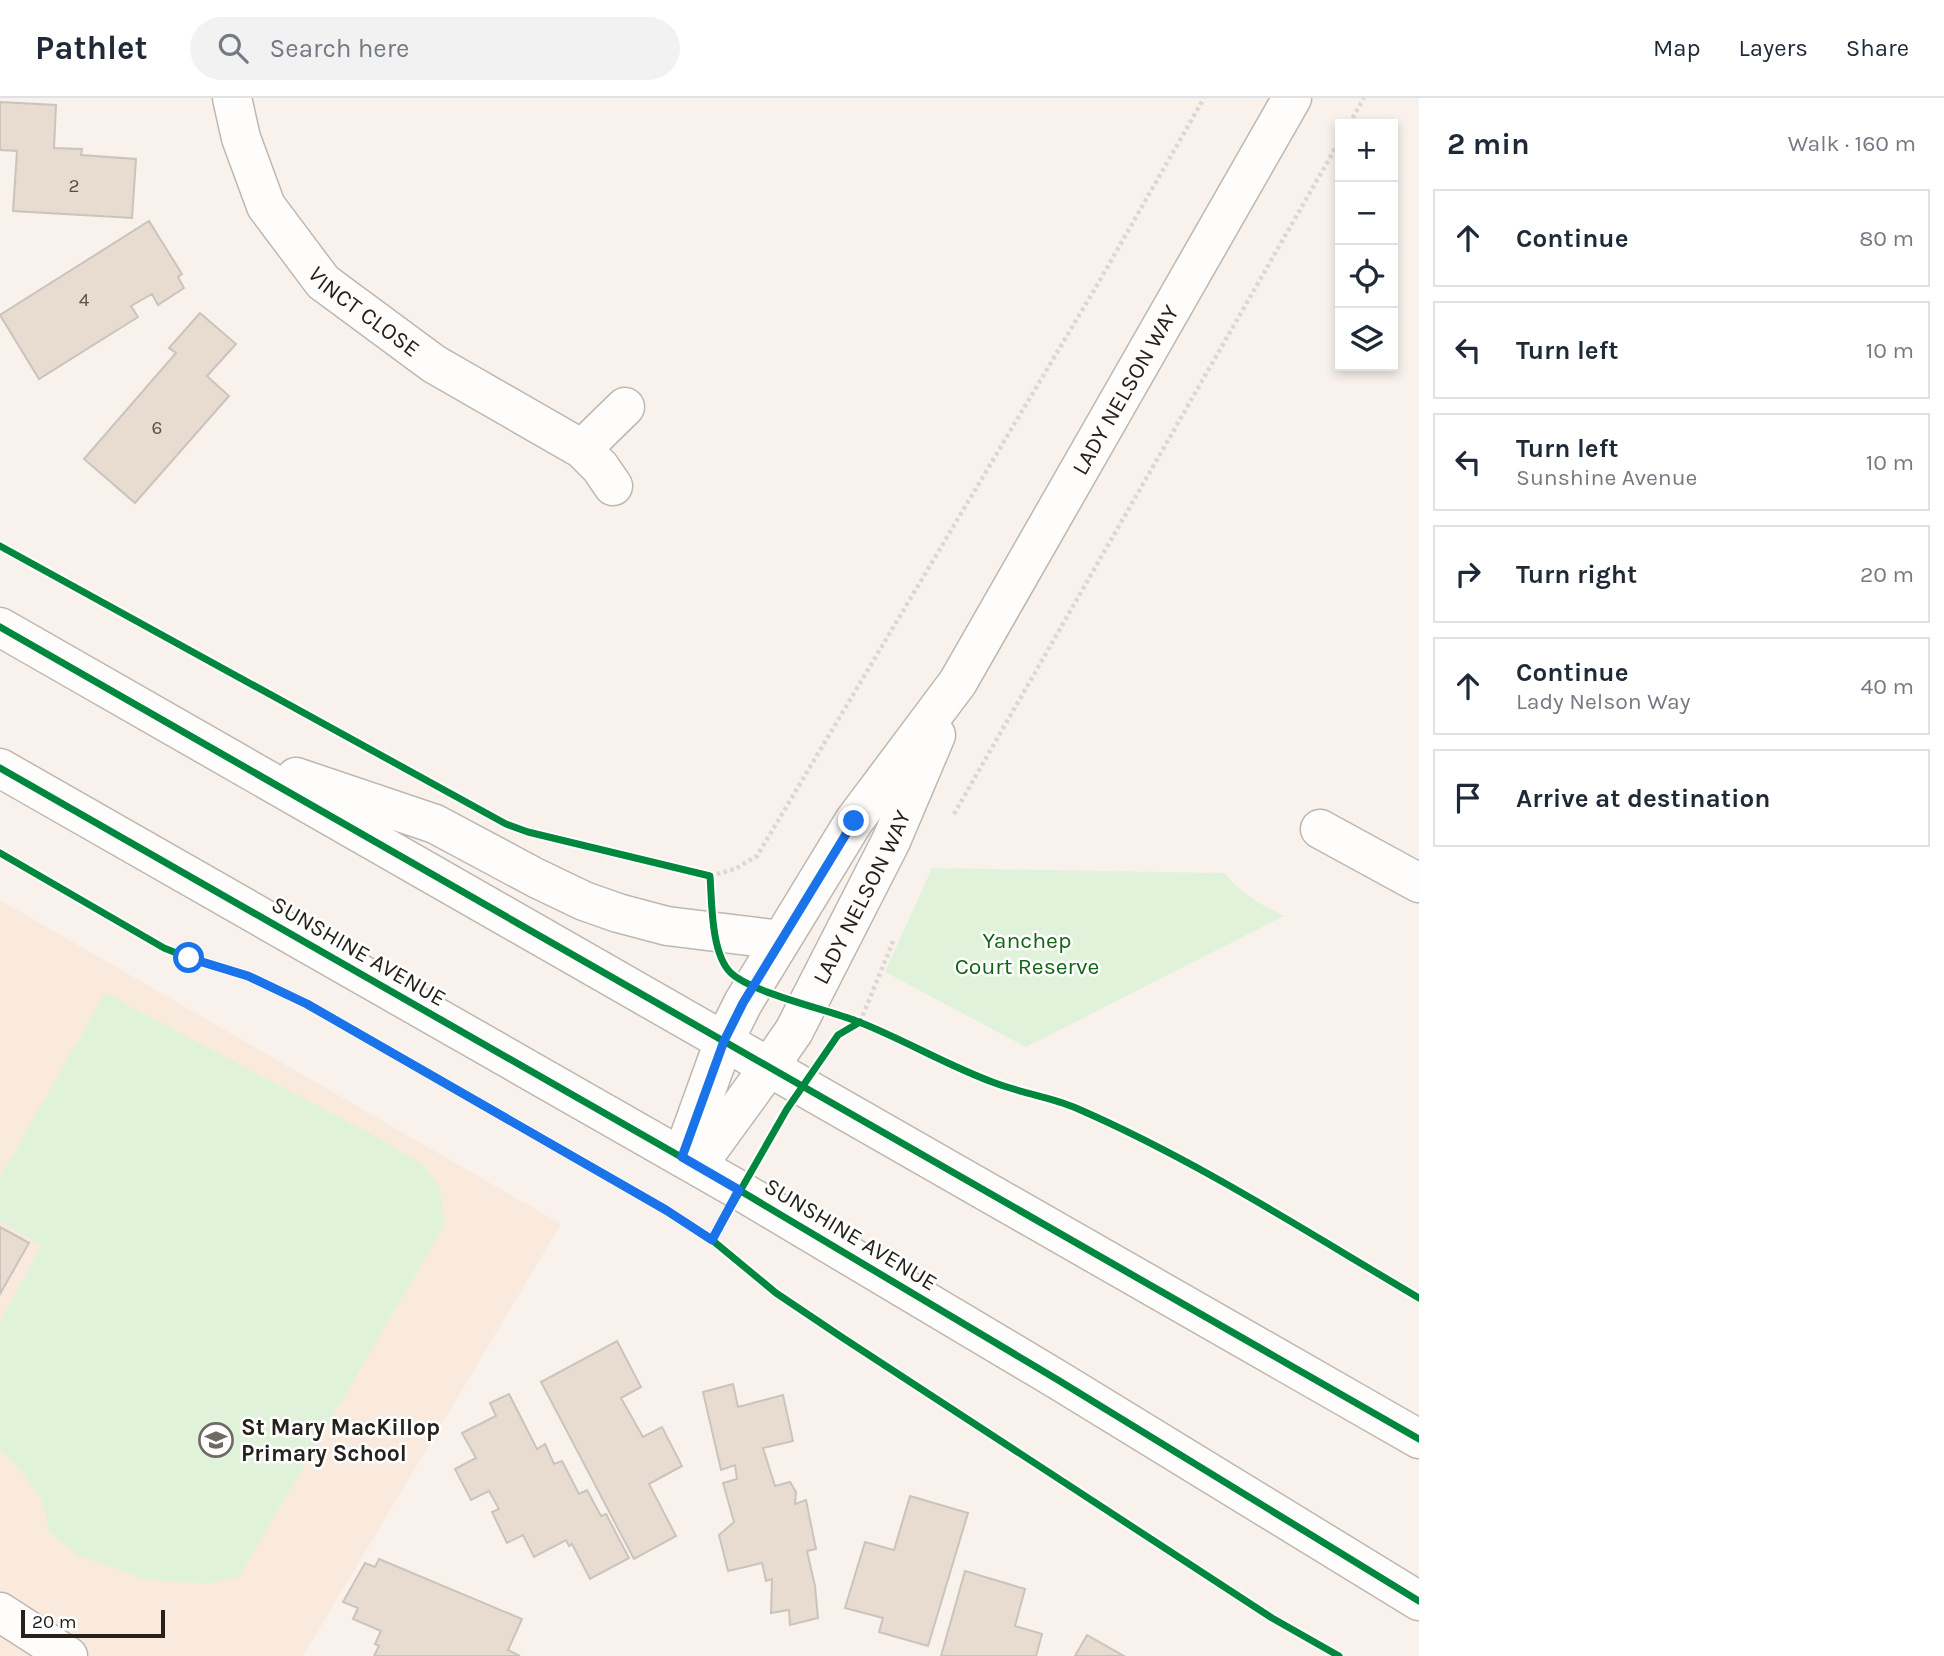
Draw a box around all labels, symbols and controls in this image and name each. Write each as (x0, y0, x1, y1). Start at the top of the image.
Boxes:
search box (190, 17, 680, 80)
text: Pathlet (35, 29, 148, 67)
icon: search (214, 29, 252, 67)
text: Search here (270, 33, 409, 64)
text: Map (1653, 34, 1701, 62)
text: Layers (1739, 34, 1808, 62)
text: Share (1846, 34, 1909, 62)
map controls (1335, 119, 1398, 371)
button: + (1335, 119, 1398, 182)
text: 2 min (1447, 126, 1530, 162)
text: Walk · 160 m (1788, 130, 1916, 157)
house number: 2 (68, 175, 80, 197)
button: − (1335, 182, 1398, 245)
icon: ahead (1449, 219, 1487, 257)
text: Continue (1516, 223, 1628, 254)
text: 80 m (1859, 225, 1914, 252)
button: locate (1335, 245, 1398, 308)
street label: VINCT CLOSE (302, 262, 425, 363)
house number: 4 (79, 289, 90, 311)
street label: LADY NELSON WAY (1066, 300, 1185, 480)
button: layers (1335, 308, 1398, 371)
icon: left (1449, 331, 1487, 369)
text: Turn left (1516, 335, 1618, 366)
text: 10 m (1866, 337, 1914, 364)
house number: 6 (152, 417, 162, 439)
text: Turn left (1516, 433, 1618, 464)
icon: left (1449, 443, 1487, 481)
text: 10 m (1866, 449, 1914, 476)
text: Sunshine Avenue (1516, 464, 1697, 491)
icon: right (1449, 555, 1487, 593)
text: Turn right (1516, 559, 1637, 590)
text: 20 m (1860, 561, 1914, 588)
text: Continue (1516, 657, 1628, 688)
icon: ahead (1449, 667, 1487, 705)
text: 40 m (1861, 673, 1914, 700)
text: Lady Nelson Way (1516, 688, 1690, 715)
icon: arrive (1449, 779, 1487, 817)
text: Arrive at destination (1516, 783, 1770, 814)
route end (838, 805, 869, 836)
street label: LADY NELSON WAY (807, 806, 917, 989)
street label: SUNSHINE AVENUE (267, 891, 451, 1012)
park label: Yanchep Court Reserve (955, 927, 1099, 980)
route start (173, 942, 204, 973)
street label: SUNSHINE AVENUE (760, 1172, 942, 1297)
place label: St Mary MacKillop Primary School (241, 1414, 440, 1467)
school or university icon: St Mary MacKillop Primary School (197, 1421, 235, 1459)
scale bar (21, 1607, 164, 1639)
text: 20 m (32, 1611, 77, 1633)

